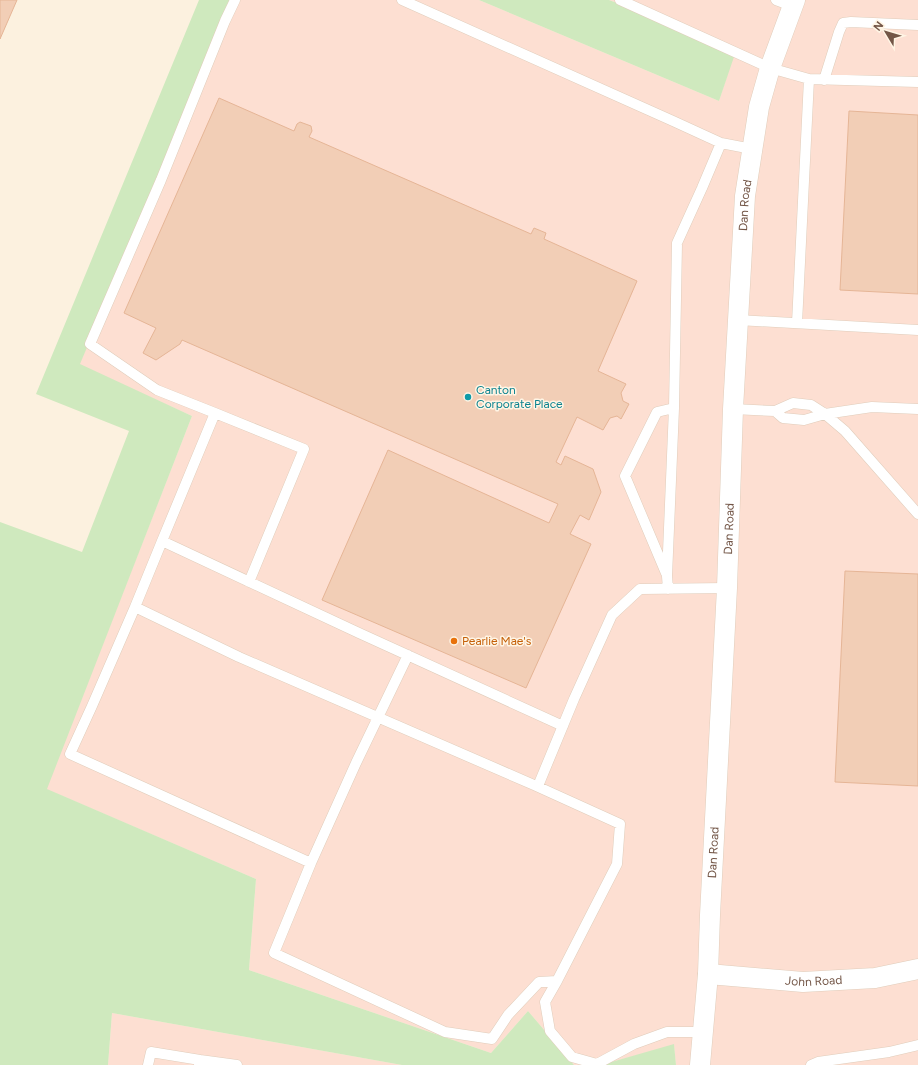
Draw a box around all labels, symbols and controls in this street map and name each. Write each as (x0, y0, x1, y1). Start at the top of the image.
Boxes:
north arrow (866, 12, 906, 52)
text: N (871, 19, 886, 34)
street label: Dan Road (736, 179, 754, 231)
place label: Canton Corporate Place (476, 383, 563, 411)
marker: Canton Corporate Place (463, 392, 473, 402)
street label: Dan Road (721, 503, 737, 555)
place label: Pearlie Mae's (462, 634, 532, 648)
marker: Pearlie Mae's (449, 636, 459, 646)
street label: Dan Road (705, 826, 722, 879)
street label: John Road (785, 973, 843, 989)

